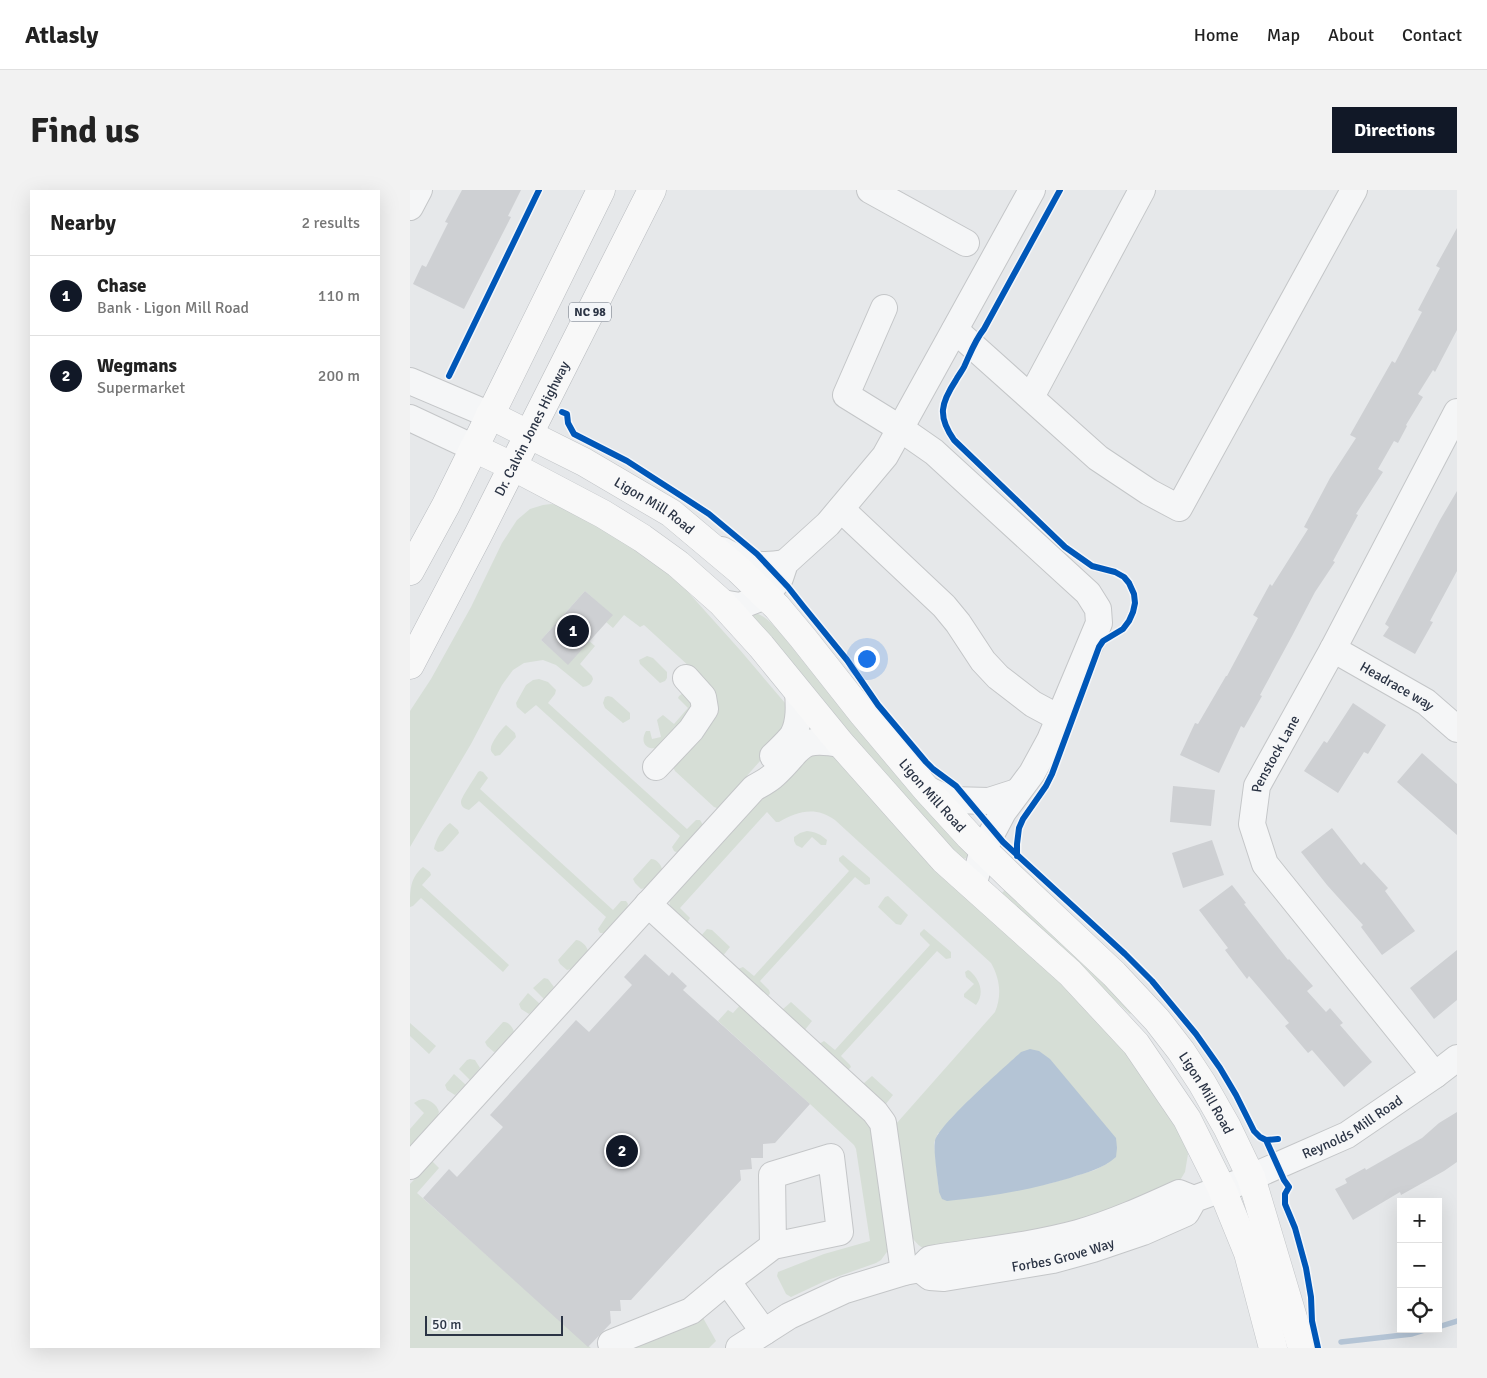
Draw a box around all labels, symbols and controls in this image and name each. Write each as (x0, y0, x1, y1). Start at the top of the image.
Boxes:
text: Atlasly (25, 20, 98, 50)
text: Home (1194, 24, 1239, 46)
text: Map (1267, 24, 1300, 46)
text: About (1328, 24, 1374, 46)
text: Contact (1402, 24, 1462, 46)
button: Directions (1332, 107, 1457, 153)
text: Find us (30, 109, 140, 152)
text: Nearby (50, 210, 116, 236)
text: 2 results (301, 213, 360, 233)
text: Chase (97, 274, 147, 298)
text: 1 (62, 286, 70, 306)
text: 110 m (318, 286, 360, 306)
text: Bank · Ligon Mill Road (97, 298, 249, 318)
road number: NC 98 (569, 302, 611, 322)
text: Wegmans (97, 354, 177, 378)
street label: Dr. Calvin Jones Highway (491, 358, 573, 499)
text: 2 (62, 366, 70, 386)
text: 200 m (318, 366, 360, 386)
text: Supermarket (97, 378, 185, 398)
street label: Ligon Mill Road (611, 473, 698, 538)
pin: 1 (557, 612, 589, 650)
your location (854, 646, 880, 672)
street label: Headrace way (1357, 658, 1438, 714)
street label: Penstock Lane (1248, 712, 1303, 793)
street label: Ligon Mill Road (896, 755, 970, 836)
street label: Ligon Mill Road (1175, 1049, 1237, 1136)
street label: Reynolds Mill Road (1299, 1091, 1406, 1162)
pin: 2 (606, 1132, 638, 1170)
map controls (1397, 1198, 1442, 1333)
button: + (1397, 1198, 1442, 1243)
street label: Forbes Grove Way (1010, 1234, 1117, 1275)
button: − (1397, 1243, 1442, 1288)
button: locate (1397, 1288, 1442, 1333)
scale bar (425, 1313, 562, 1336)
text: 50 m (432, 1316, 461, 1333)

